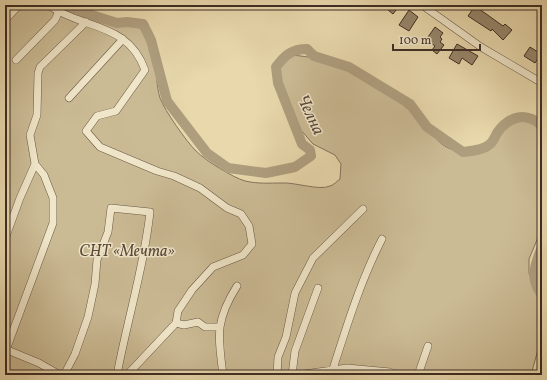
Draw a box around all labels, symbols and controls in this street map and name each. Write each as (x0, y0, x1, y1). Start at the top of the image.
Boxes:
scale bar (393, 26, 480, 52)
text: 100 m (399, 33, 432, 49)
water label: Челна (291, 91, 329, 139)
park label: СНТ «Мечта» (79, 241, 175, 263)

